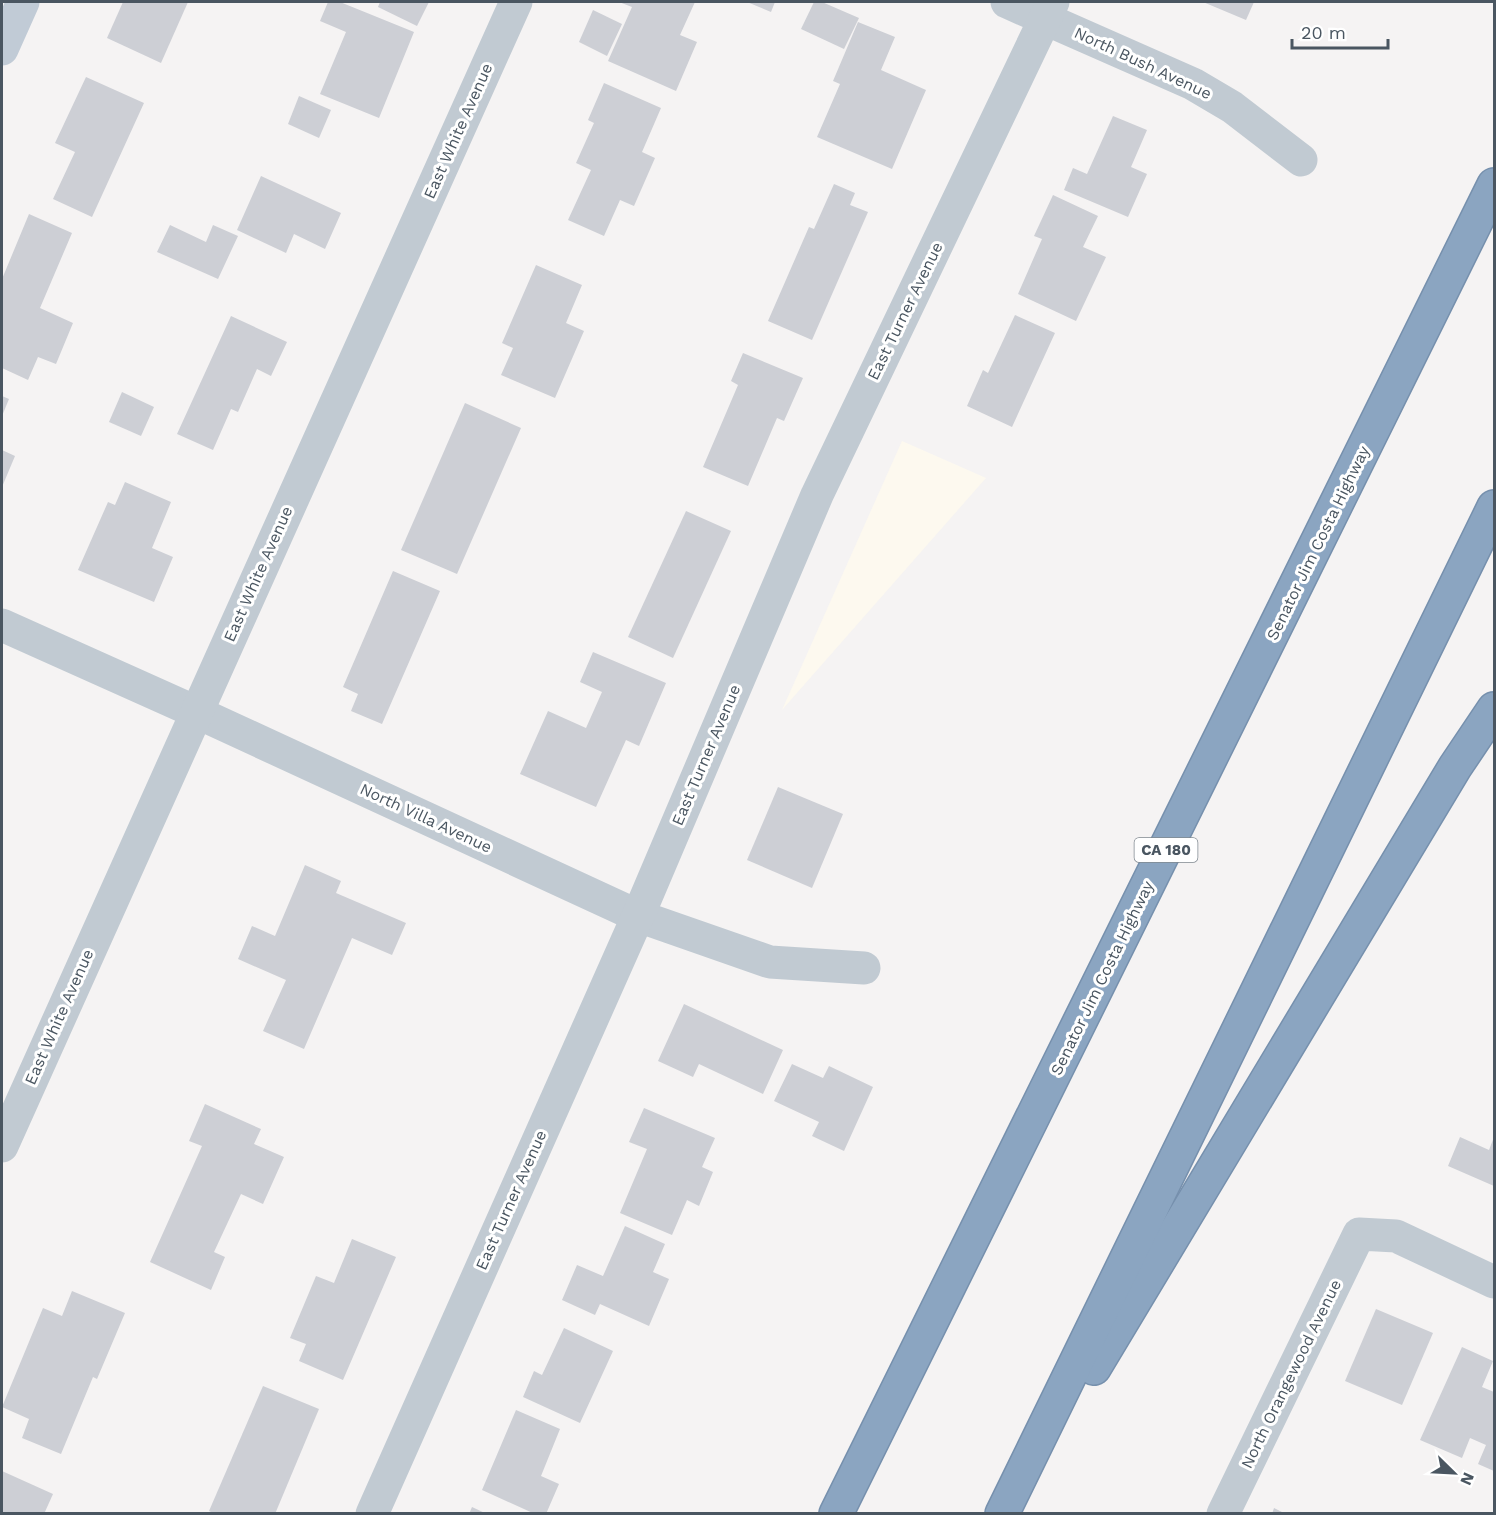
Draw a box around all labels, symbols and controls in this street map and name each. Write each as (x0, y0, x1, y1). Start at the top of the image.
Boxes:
scale bar (1292, 12, 1388, 50)
text: 20 m (1301, 22, 1346, 43)
street label: North Bush Avenue (1071, 23, 1215, 103)
street label: East White Avenue (420, 60, 496, 202)
street label: East Turner Avenue (863, 239, 947, 383)
street label: Senator Jim Costa Highway (1263, 442, 1374, 643)
street label: East White Avenue (220, 503, 296, 645)
street label: East Turner Avenue (668, 682, 744, 828)
street label: North Villa Avenue (357, 779, 495, 857)
road number: CA 180 (1134, 838, 1198, 862)
street label: Senator Jim Costa Highway (1047, 877, 1158, 1078)
street label: East White Avenue (21, 946, 97, 1088)
street label: East Turner Avenue (472, 1127, 550, 1273)
street label: North Orangewood Avenue (1237, 1276, 1345, 1472)
north arrow (1424, 1443, 1484, 1503)
text: N (1456, 1470, 1478, 1488)

